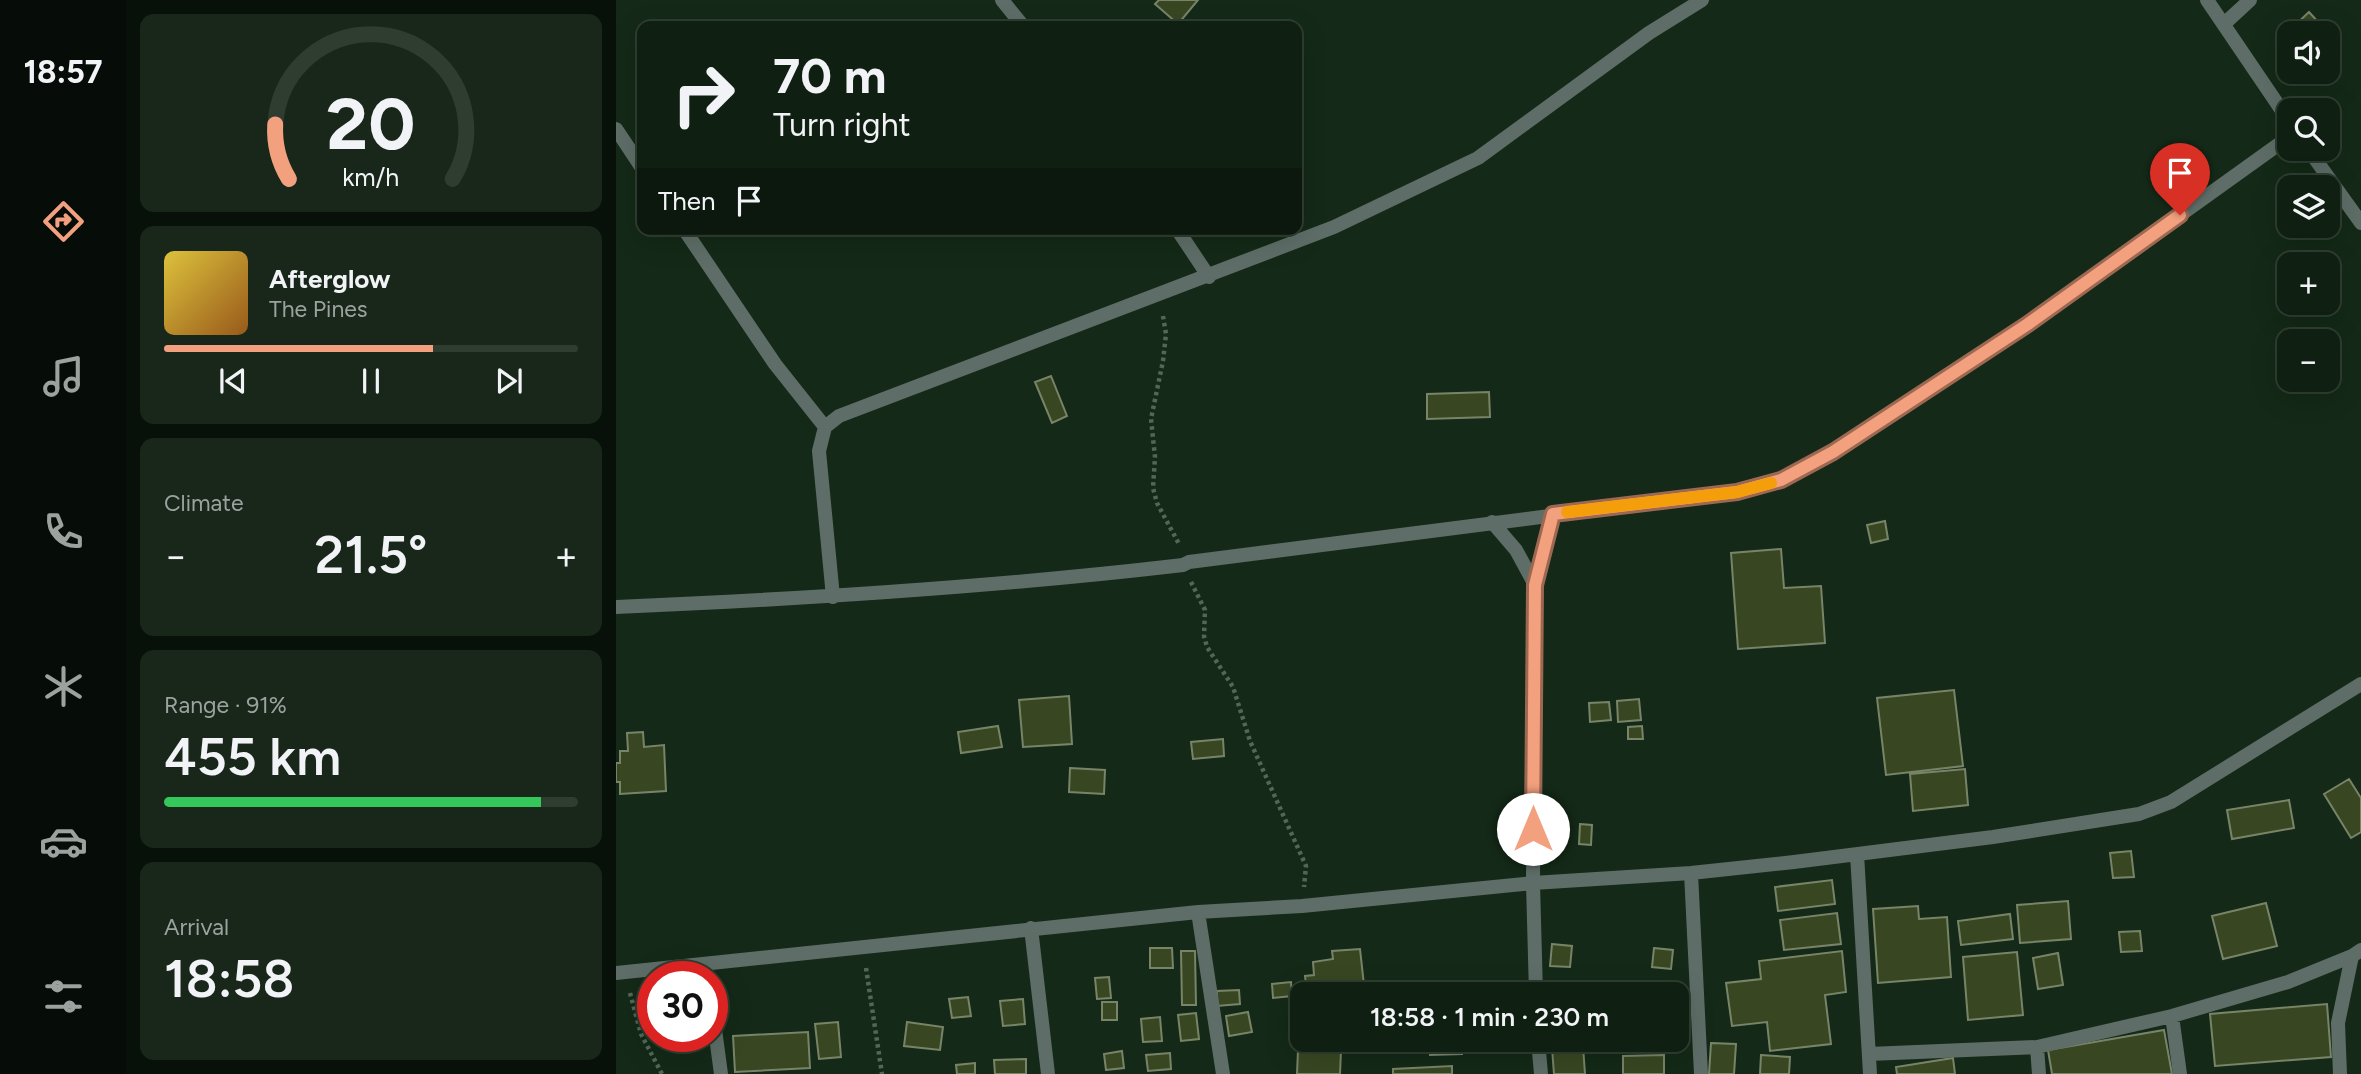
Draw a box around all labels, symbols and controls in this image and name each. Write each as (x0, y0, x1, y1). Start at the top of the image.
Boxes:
map controls (2277, 21, 2340, 392)
button: sound (2277, 21, 2340, 84)
text: 70 m (773, 46, 886, 105)
icon: right (658, 49, 749, 140)
text: 18:57 (23, 53, 103, 91)
text: 20 (326, 80, 416, 167)
button: search (2277, 98, 2340, 161)
text: Turn right (773, 106, 911, 144)
pin (2150, 143, 2210, 215)
icon: arrive (2161, 154, 2199, 192)
text: km/h (342, 162, 400, 192)
button: layers (2277, 175, 2340, 238)
icon: arrive (730, 182, 768, 220)
text: Then (658, 185, 716, 217)
icon: directions (39, 197, 88, 246)
button: + (2277, 252, 2340, 315)
text: Afterglow (269, 263, 391, 295)
text: The Pines (269, 295, 368, 323)
button: − (2277, 329, 2340, 392)
icon: music (39, 352, 88, 401)
icon: previous (214, 362, 252, 400)
icon: pause (352, 362, 390, 400)
icon: next (490, 362, 528, 400)
text: Climate (164, 489, 243, 517)
icon: phone (39, 507, 88, 556)
text: 21.5° (314, 524, 428, 586)
text: − (164, 533, 188, 579)
text: + (554, 533, 578, 579)
icon: climate (39, 662, 88, 711)
text: Range · 91% (164, 691, 287, 719)
text: 455 km (164, 726, 341, 788)
position arrow (1496, 792, 1570, 866)
icon: car (39, 817, 88, 866)
text: Arrival (164, 913, 229, 941)
text: 18:58 (164, 948, 294, 1010)
speed limit sign: 30 (637, 961, 728, 1052)
icon: filters (39, 972, 88, 1021)
text: 18:58 · 1 min · 230 m (1370, 1001, 1609, 1033)

